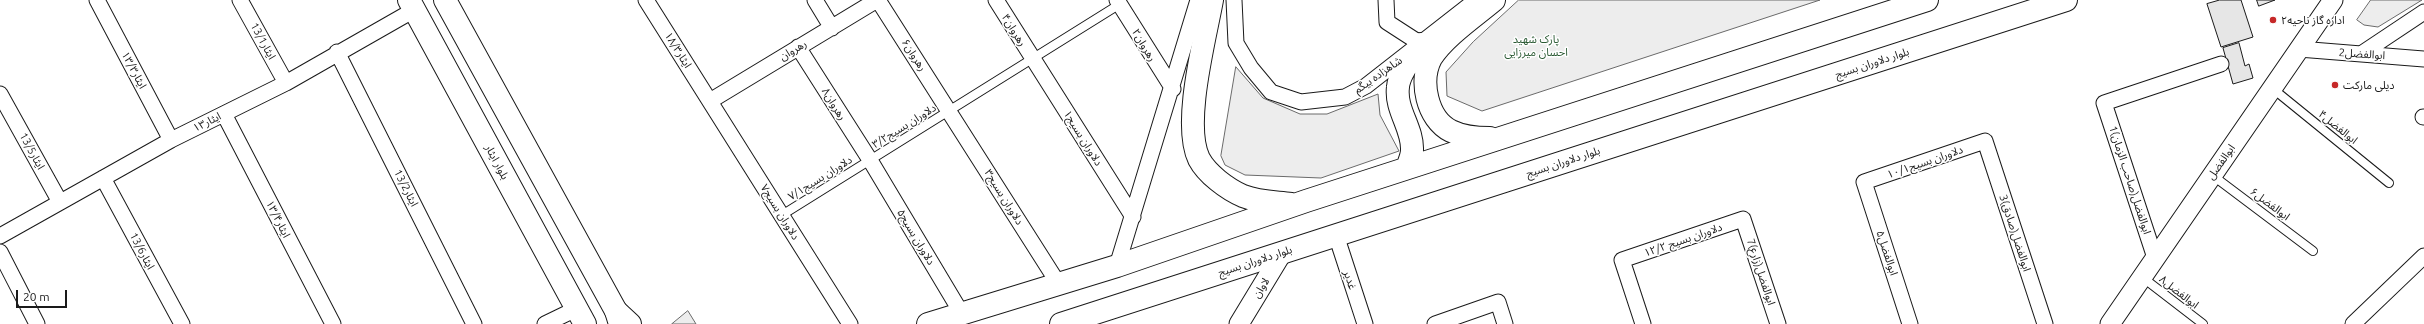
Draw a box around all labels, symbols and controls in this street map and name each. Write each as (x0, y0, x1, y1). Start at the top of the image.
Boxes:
street label: رهروان۴ (999, 11, 1029, 49)
place label: اداره گاز ناحیه۲ (2281, 13, 2345, 27)
marker: اداره گاز ناحیه۲ (2268, 15, 2278, 25)
street label: ایثار13/1 (248, 20, 278, 62)
street label: رهروان۲ (1129, 26, 1159, 64)
street label: ایثار۱۸/۳ (662, 29, 694, 71)
park label: پارک شهید احسان میرزایی (1504, 32, 1568, 58)
street label: رهروان۶ (899, 36, 929, 74)
street label: رهروان (777, 37, 809, 63)
street label: بلوار دلاوران بسیج (1833, 45, 1911, 81)
street label: ابوالفضل2 (2338, 46, 2386, 62)
street label: ۱۳/۳ایثار (119, 49, 149, 91)
street label: شاهزاده بیگم (1351, 54, 1405, 96)
place label: دیلی مارکت (2343, 78, 2395, 92)
marker: دیلی مارکت (2330, 80, 2340, 90)
street label: رهروان۸ (819, 85, 849, 123)
street label: دلاوران بسیج۳/۲ (869, 101, 939, 151)
street label: ابوالفضل۴ (2316, 107, 2360, 147)
street label: دلاوران بسیج۱ (1061, 108, 1105, 168)
street label: ایثار۱۳ (191, 109, 223, 135)
street label: 1ابوالفضل(صاحب الزمان) (2106, 124, 2154, 236)
street label: ایثار13/5 (17, 130, 47, 172)
street label: بلوار ایثار (482, 142, 512, 182)
street label: ابوالفضل (2204, 142, 2238, 182)
street label: ۱۰/۱دلاوران بسیج (1885, 143, 1965, 181)
street label: بلوار دلاوران بسیج (1524, 144, 1602, 180)
street label: دلاوران بسیج۷/۱ (785, 153, 855, 203)
street label: ایثار13/2 (391, 167, 421, 209)
street label: دلاوران بسیج۳ (982, 167, 1026, 227)
street label: دلاوران بسیج۷ (758, 182, 802, 242)
street label: ابوالفضل۶ (2247, 185, 2293, 223)
street label: 3ابوالفضل(صادق) (1996, 193, 2034, 273)
street label: ایثار۱۳/۴ (263, 198, 293, 240)
street label: دلاوران بسیج۵ (894, 207, 938, 267)
street label: دلاوران بسیج ۱۲/۲ (1642, 220, 1724, 260)
street label: ابوالفضل۵ (1874, 229, 1900, 277)
street label: ایثار13/6 (127, 230, 157, 272)
street label: 7ابوالفضل(زارع) (1744, 237, 1778, 307)
street label: بلوار دلاوران بسیج (1216, 243, 1294, 279)
street label: غدیر (1341, 269, 1359, 291)
street label: ابوالفضل۸ (2157, 272, 2201, 312)
street label: لاوان (1250, 275, 1272, 301)
scale bar (18, 282, 69, 308)
text: 20 m (23, 290, 50, 303)

